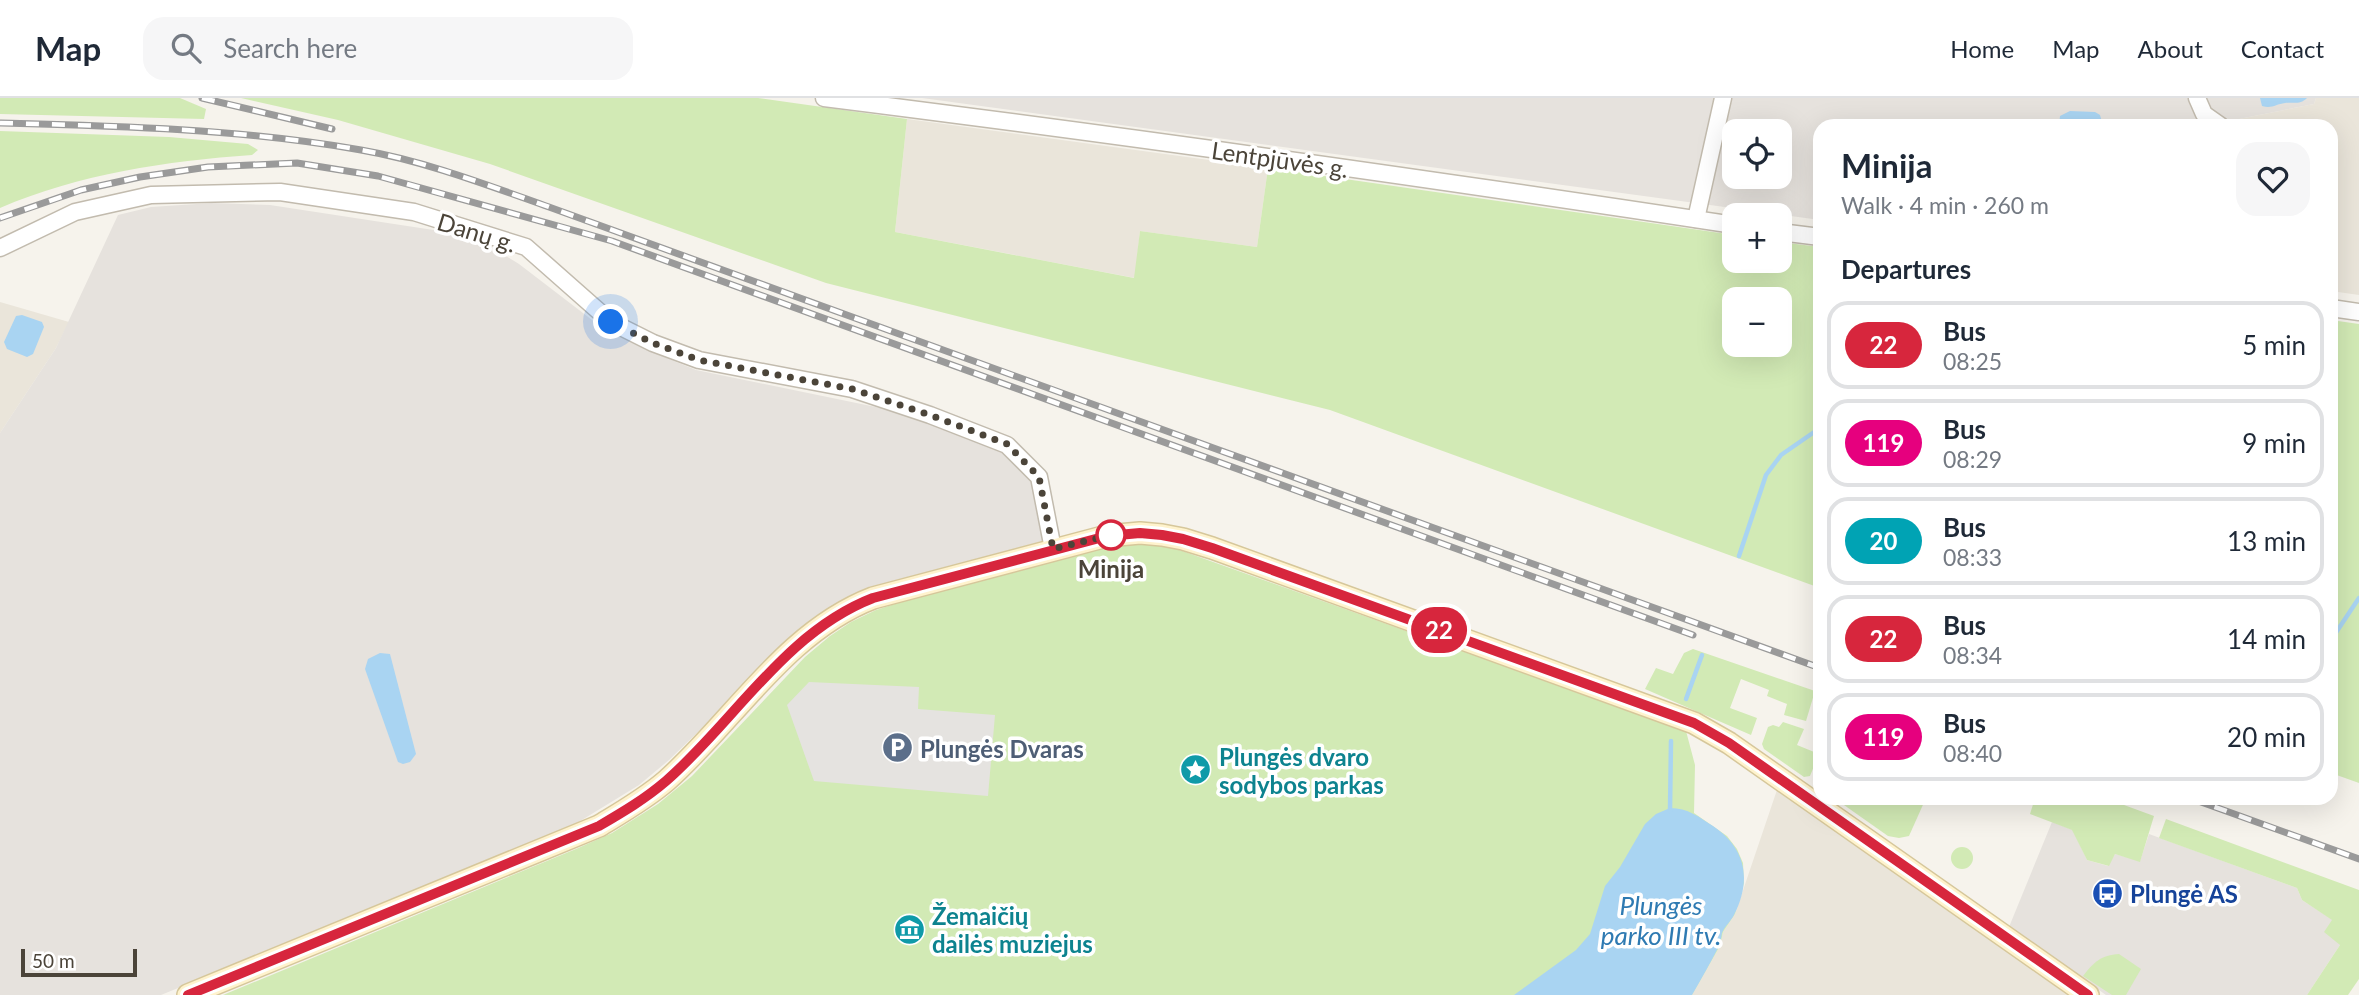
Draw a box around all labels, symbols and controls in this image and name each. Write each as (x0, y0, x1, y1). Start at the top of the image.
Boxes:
search box (143, 17, 633, 80)
text: Map (35, 28, 101, 68)
icon: search (167, 29, 205, 67)
text: Search here (223, 32, 357, 64)
text: Home (1950, 34, 2014, 63)
text: Map (2052, 34, 2100, 63)
text: About (2138, 34, 2203, 63)
text: Contact (2241, 34, 2324, 63)
map controls (1722, 119, 1792, 357)
button: locate (1722, 119, 1792, 189)
street label: Lentpjūvės g. (1210, 135, 1350, 183)
button: heart (2236, 142, 2310, 216)
text: Minija (1841, 145, 1932, 185)
text: Walk · 4 min · 260 m (1841, 191, 2049, 219)
button: + (1722, 203, 1792, 273)
street label: Danų g. (434, 206, 520, 258)
text: Departures (1841, 253, 1971, 285)
button: − (1722, 287, 1792, 357)
your location (593, 304, 628, 339)
text: Bus (1943, 315, 1986, 347)
text: 5 min (2242, 329, 2306, 361)
text: 22 (1870, 330, 1897, 359)
text: 08:25 (1943, 347, 2002, 375)
text: Bus (1943, 413, 1986, 445)
text: 9 min (2242, 427, 2306, 459)
text: 119 (1863, 428, 1904, 457)
text: 08:29 (1943, 445, 2002, 473)
text: Bus (1943, 511, 1986, 543)
marker: Minija (1096, 520, 1126, 550)
text: 13 min (2227, 525, 2306, 557)
text: 20 (1870, 526, 1897, 555)
text: 08:33 (1943, 543, 2002, 571)
place label: Minija (1078, 554, 1144, 583)
line badge: 22 (1408, 607, 1470, 653)
text: Bus (1943, 609, 1986, 641)
text: 22 (1425, 615, 1453, 644)
text: 14 min (2227, 623, 2306, 655)
text: 22 (1870, 624, 1897, 653)
text: 08:34 (1943, 641, 2002, 669)
text: Bus (1943, 707, 1986, 739)
text: 20 min (2227, 721, 2306, 753)
text: 119 (1863, 722, 1904, 751)
parking icon: Plungės Dvaras (880, 731, 914, 765)
place label: Plungės Dvaras (920, 734, 1084, 763)
text: 08:40 (1943, 739, 2002, 767)
place label: Plungės dvaro sodybos parkas (1219, 742, 1384, 799)
place icon: Plungės dvaro sodybos parkas (1179, 753, 1213, 787)
bus stop icon: Plungė AS (2090, 876, 2124, 910)
place label: Plungė AS (2130, 879, 2238, 908)
water label: Plungės parko III tv. (1601, 889, 1721, 951)
place label: Žemaičių dailės muziejus (932, 901, 1093, 958)
museum icon: Žemaičių dailės muziejus (892, 912, 926, 946)
scale bar (21, 946, 136, 978)
text: 50 m (32, 949, 75, 972)

